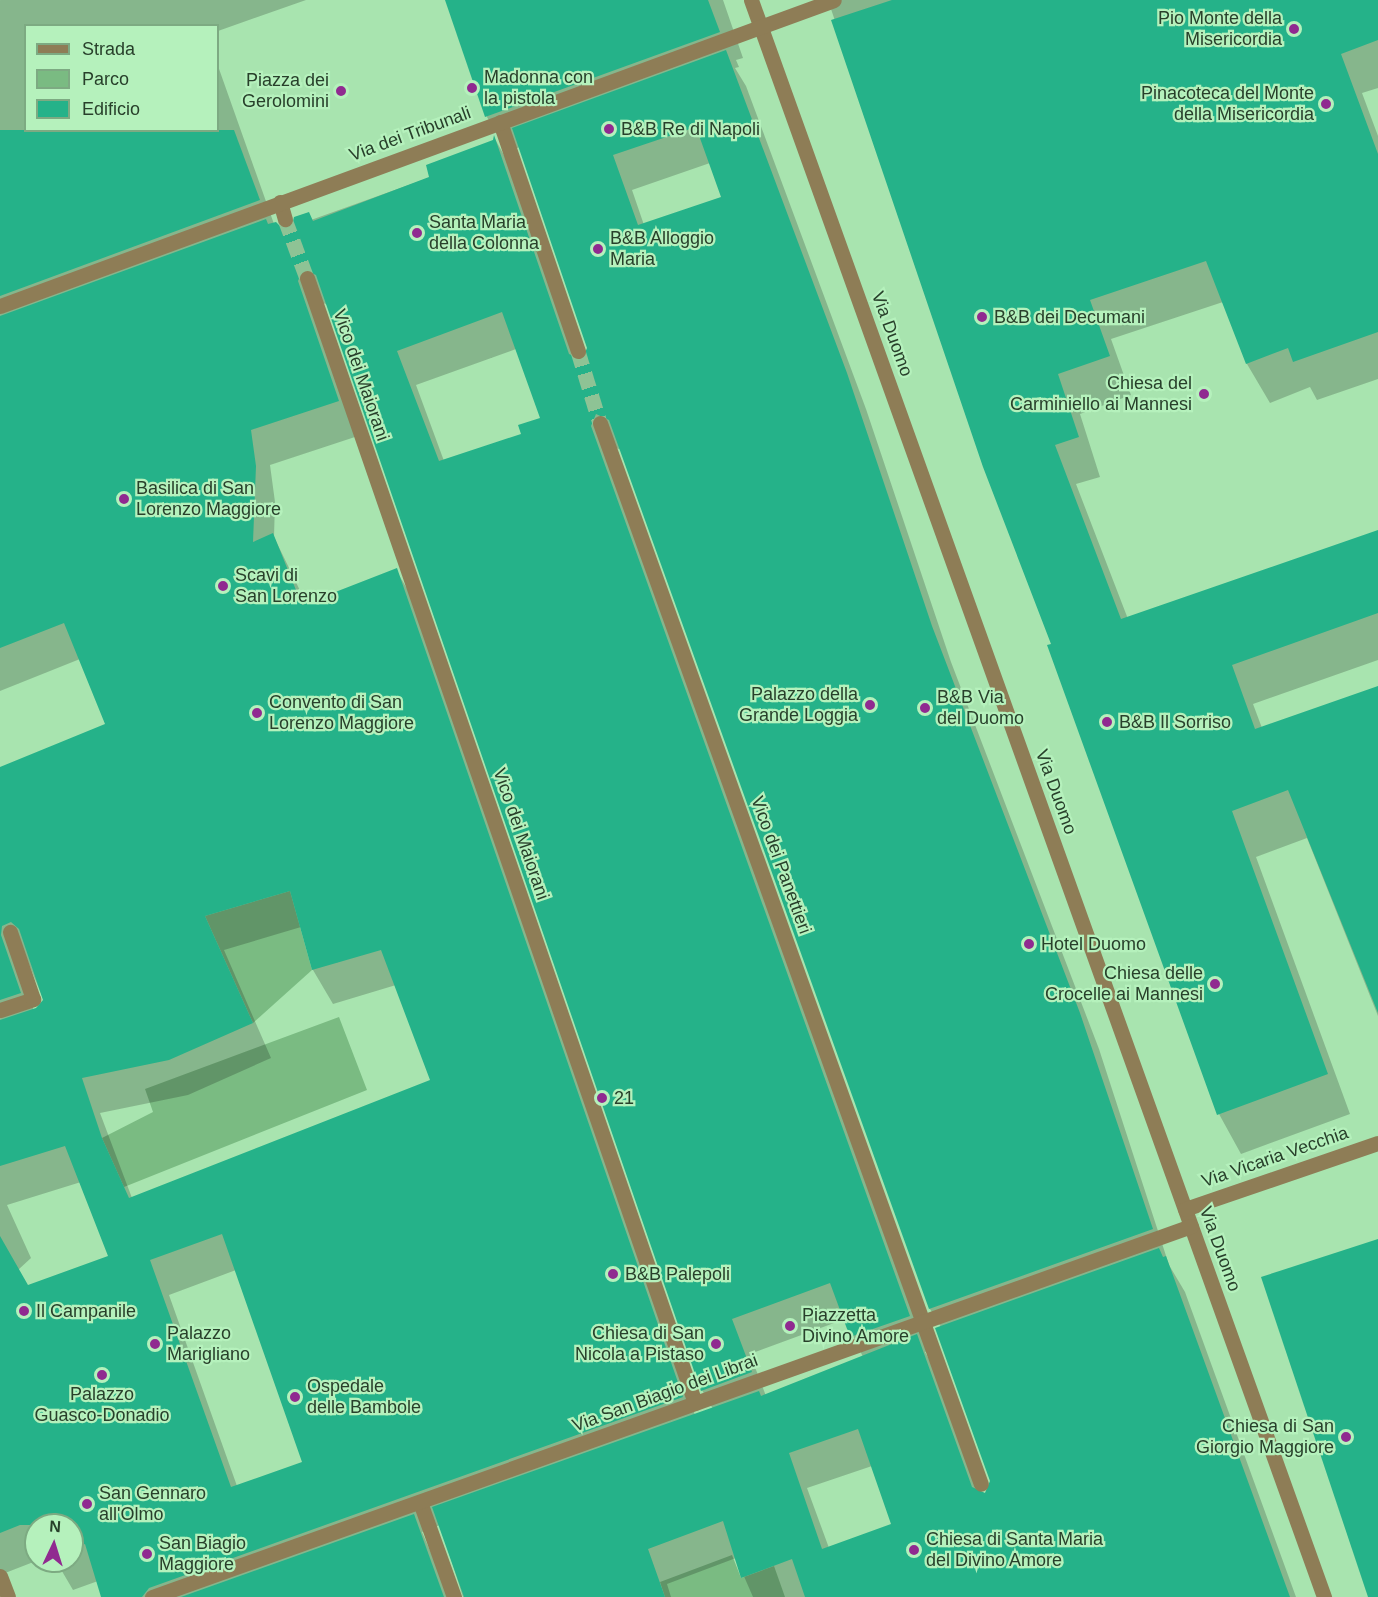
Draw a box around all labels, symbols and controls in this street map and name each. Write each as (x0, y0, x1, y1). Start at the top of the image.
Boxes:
place label: Pio Monte della Misericordia (1158, 8, 1282, 50)
marker: Pio Monte della Misericordia (1287, 22, 1301, 36)
legend (24, 24, 219, 132)
text: Strada (82, 39, 135, 59)
place label: Madonna con la pistola (484, 67, 593, 110)
text: Parco (82, 69, 129, 89)
place label: Piazza dei Gerolomini (242, 70, 329, 112)
marker: Madonna con la pistola (465, 81, 479, 95)
place label: Pinacoteca del Monte della Misericordia (1141, 83, 1314, 125)
marker: Piazza dei Gerolomini (334, 84, 348, 98)
marker: Pinacoteca del Monte della Misericordia (1319, 97, 1333, 111)
text: Edificio (82, 99, 140, 119)
street label: Via dei Tribunali (346, 102, 474, 166)
place label: B&B Re di Napoli (621, 118, 760, 140)
marker: B&B Re di Napoli (602, 122, 616, 136)
place label: Santa Maria della Colonna (429, 212, 539, 254)
marker: Santa Maria della Colonna (410, 226, 424, 240)
place label: B&B Alloggio Maria (610, 228, 715, 270)
marker: B&B Alloggio Maria (591, 242, 605, 256)
street label: Via Duomo (867, 289, 917, 379)
street label: Vico dei Maiorani (328, 306, 394, 444)
place label: B&B dei Decumani (994, 306, 1145, 328)
marker: B&B dei Decumani (975, 310, 989, 324)
place label: Chiesa del Carminiello ai Mannesi (1010, 373, 1192, 416)
marker: Chiesa del Carminiello ai Mannesi (1197, 387, 1211, 401)
place label: Basilica di San Lorenzo Maggiore (136, 478, 281, 520)
marker: Basilica di San Lorenzo Maggiore (117, 492, 131, 506)
place label: Scavi di San Lorenzo (235, 565, 337, 608)
marker: Scavi di San Lorenzo (216, 579, 230, 593)
place label: Palazzo della Grande Loggia (739, 684, 858, 726)
place label: B&B Via del Duomo (937, 687, 1024, 730)
place label: Convento di San Lorenzo Maggiore (269, 692, 414, 734)
marker: Palazzo della Grande Loggia (863, 698, 877, 712)
marker: B&B Via del Duomo (918, 701, 932, 715)
marker: Convento di San Lorenzo Maggiore (250, 706, 264, 720)
place label: B&B Il Sorriso (1119, 711, 1231, 733)
marker: B&B Il Sorriso (1100, 715, 1114, 729)
street label: Via Duomo (1031, 747, 1081, 837)
street label: Vico dei Maiorani (488, 765, 554, 903)
street label: Vico dei Panettieri (746, 793, 816, 937)
place label: Hotel Duomo (1041, 933, 1146, 955)
marker: Hotel Duomo (1022, 937, 1036, 951)
place label: Chiesa delle Crocelle ai Mannesi (1045, 963, 1203, 1006)
marker: Chiesa delle Crocelle ai Mannesi (1208, 977, 1222, 991)
place label: 21 (614, 1087, 634, 1109)
marker: 21 (595, 1091, 609, 1105)
street label: Via Vicaria Vecchia (1199, 1122, 1351, 1192)
street label: Via Duomo (1195, 1204, 1245, 1294)
place label: B&B Palepoli (625, 1263, 730, 1285)
marker: B&B Palepoli (606, 1267, 620, 1281)
place label: Il Campanile (36, 1300, 136, 1322)
marker: Il Campanile (17, 1304, 31, 1318)
place label: Piazzetta Divino Amore (802, 1305, 910, 1348)
marker: Piazzetta Divino Amore (783, 1319, 797, 1333)
place label: Palazzo Marigliano (167, 1323, 250, 1366)
place label: Chiesa di San Nicola a Pistaso (575, 1323, 704, 1366)
marker: Palazzo Marigliano (148, 1337, 162, 1351)
marker: Chiesa di San Nicola a Pistaso (709, 1337, 723, 1351)
street label: Via San Biagio dei Librai (569, 1349, 761, 1437)
marker: Palazzo Guasco-Donadio (95, 1368, 109, 1382)
place label: Ospedale delle Bambole (307, 1376, 421, 1418)
place label: Palazzo Guasco-Donadio (34, 1384, 170, 1426)
marker: Ospedale delle Bambole (288, 1390, 302, 1404)
place label: Chiesa di San Giorgio Maggiore (1196, 1416, 1334, 1458)
marker: Chiesa di San Giorgio Maggiore (1339, 1430, 1353, 1444)
place label: San Gennaro all'Olmo (99, 1483, 206, 1526)
marker: San Gennaro all'Olmo (80, 1497, 94, 1511)
north arrow (24, 1513, 84, 1573)
text: N (49, 1518, 62, 1535)
place label: Chiesa di Santa Maria del Divino Amore (926, 1529, 1103, 1572)
place label: San Biagio Maggiore (159, 1533, 246, 1576)
marker: Chiesa di Santa Maria del Divino Amore (907, 1543, 921, 1557)
marker: San Biagio Maggiore (140, 1547, 154, 1561)

